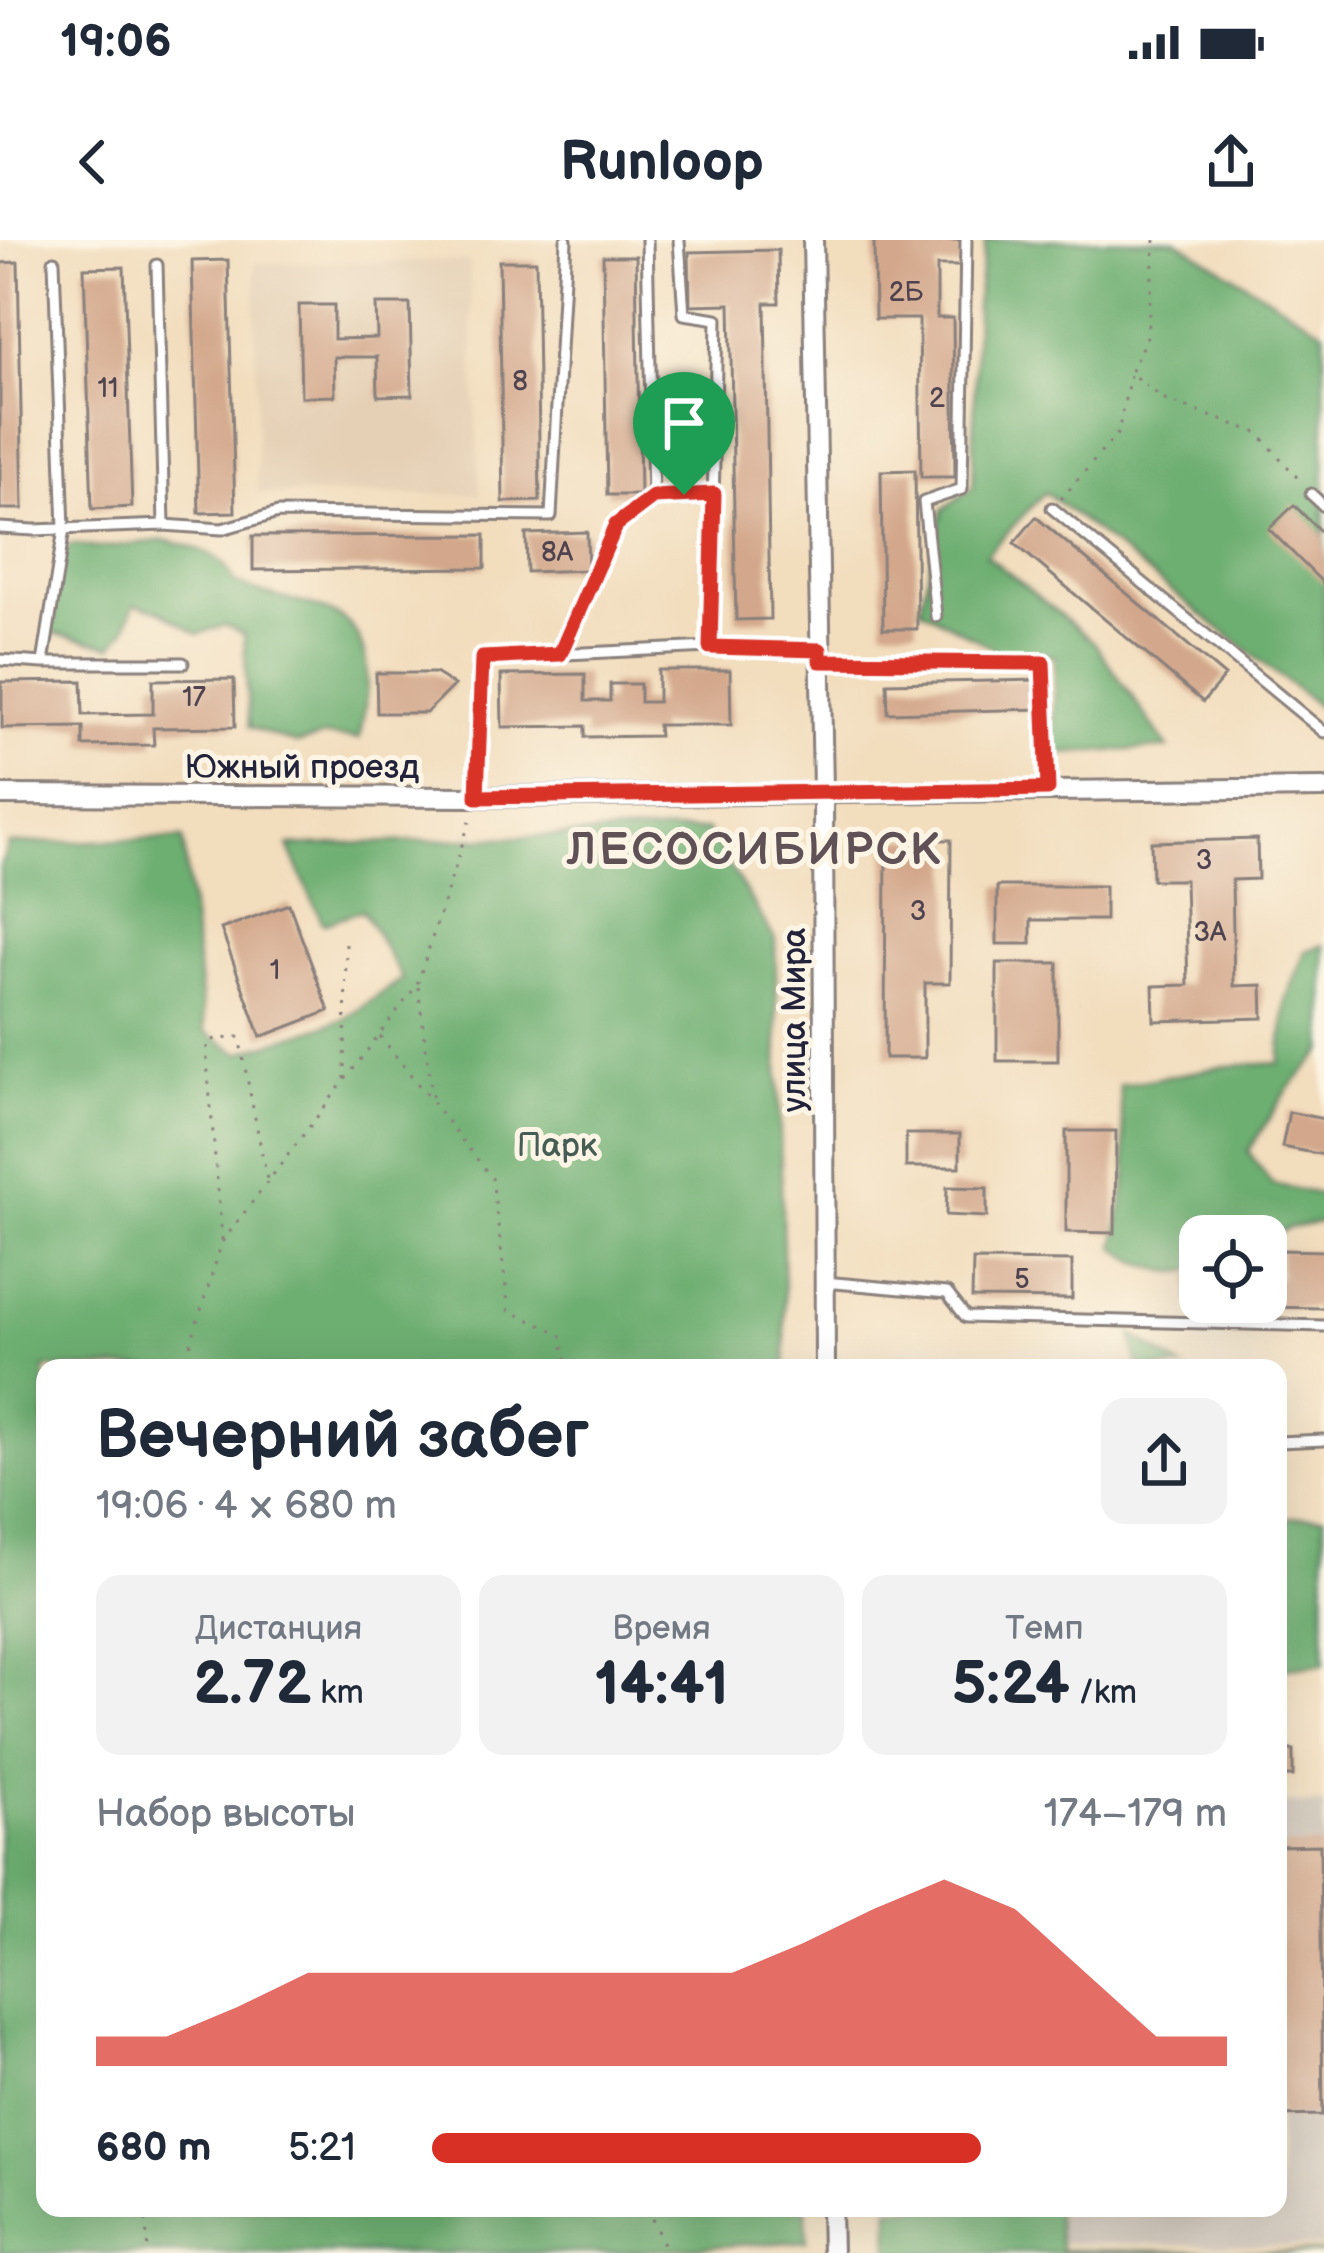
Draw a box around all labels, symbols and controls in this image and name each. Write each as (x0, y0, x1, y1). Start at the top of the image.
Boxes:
text: 19:06 (60, 15, 171, 70)
icon: back (60, 129, 126, 195)
icon: share (1198, 129, 1264, 195)
text: Runloop (560, 130, 764, 195)
house number: 2Б (889, 277, 924, 309)
house number: 8 (512, 366, 528, 398)
pin (633, 372, 735, 495)
house number: 11 (98, 373, 118, 405)
house number: 2 (929, 383, 945, 415)
icon: arrive (651, 390, 717, 456)
house number: 8А (541, 537, 574, 569)
house number: 17 (182, 682, 207, 714)
street label: Южный проезд (185, 748, 419, 788)
district label: ЛЕСОСИБИРСК (566, 823, 943, 878)
house number: 3 (1196, 845, 1212, 877)
house number: 3 (910, 896, 926, 928)
house number: 3А (1194, 917, 1227, 949)
street label: улица Мира (775, 928, 815, 1112)
house number: 1 (270, 955, 280, 987)
park label: Парк (517, 1126, 598, 1166)
map controls (1179, 1215, 1287, 1323)
button: locate (1179, 1215, 1287, 1323)
house number: 5 (1014, 1264, 1030, 1296)
text: Вечерний забег (96, 1398, 589, 1477)
button: share (1101, 1398, 1227, 1524)
text: 19:06 · 4 × 680 m (96, 1483, 397, 1530)
text: Дистанция (195, 1609, 362, 1649)
text: Время (612, 1609, 711, 1649)
text: Темп (1005, 1609, 1084, 1649)
text: 2.72 (193, 1649, 311, 1721)
text: 14:41 (594, 1649, 729, 1721)
text: 5:24 (952, 1649, 1070, 1721)
text: km (311, 1673, 364, 1713)
text: /km (1070, 1673, 1137, 1713)
text: Набор высоты (96, 1791, 356, 1838)
text: 174–179 m (1044, 1791, 1227, 1838)
text: 680 m (96, 2125, 211, 2172)
text: 5:21 (288, 2125, 356, 2172)

